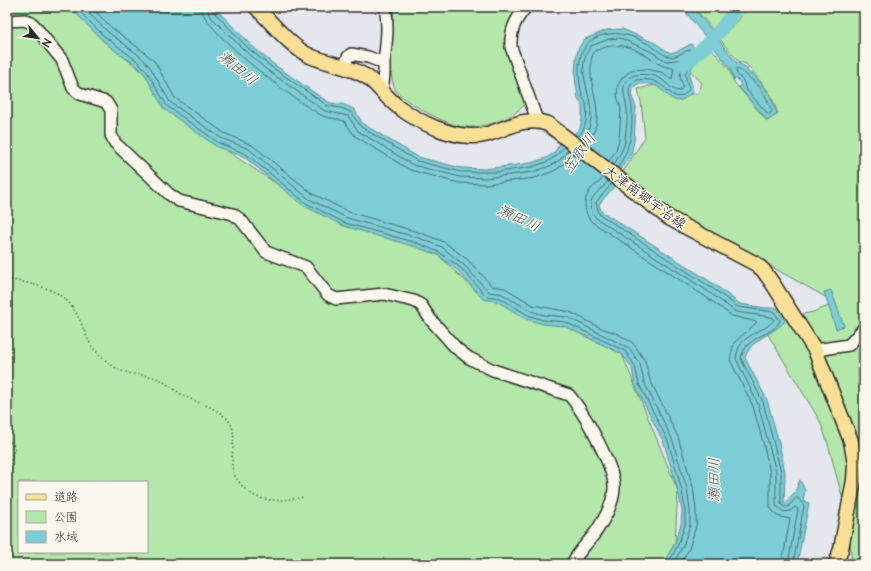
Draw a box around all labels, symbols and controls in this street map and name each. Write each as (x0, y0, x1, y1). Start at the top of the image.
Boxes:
north arrow (18, 18, 58, 58)
text: N (38, 36, 55, 49)
water label: 瀬田川 (214, 46, 262, 91)
water label: 笠取川 (558, 129, 601, 178)
street label: 大津南郷宇治線 (599, 161, 690, 235)
water label: 瀬田川 (494, 199, 544, 237)
water label: 瀬田川 (704, 457, 725, 503)
legend (18, 481, 148, 553)
text: 道路 (54, 489, 78, 506)
text: 公園 (54, 509, 78, 526)
text: 水域 (54, 529, 78, 546)

